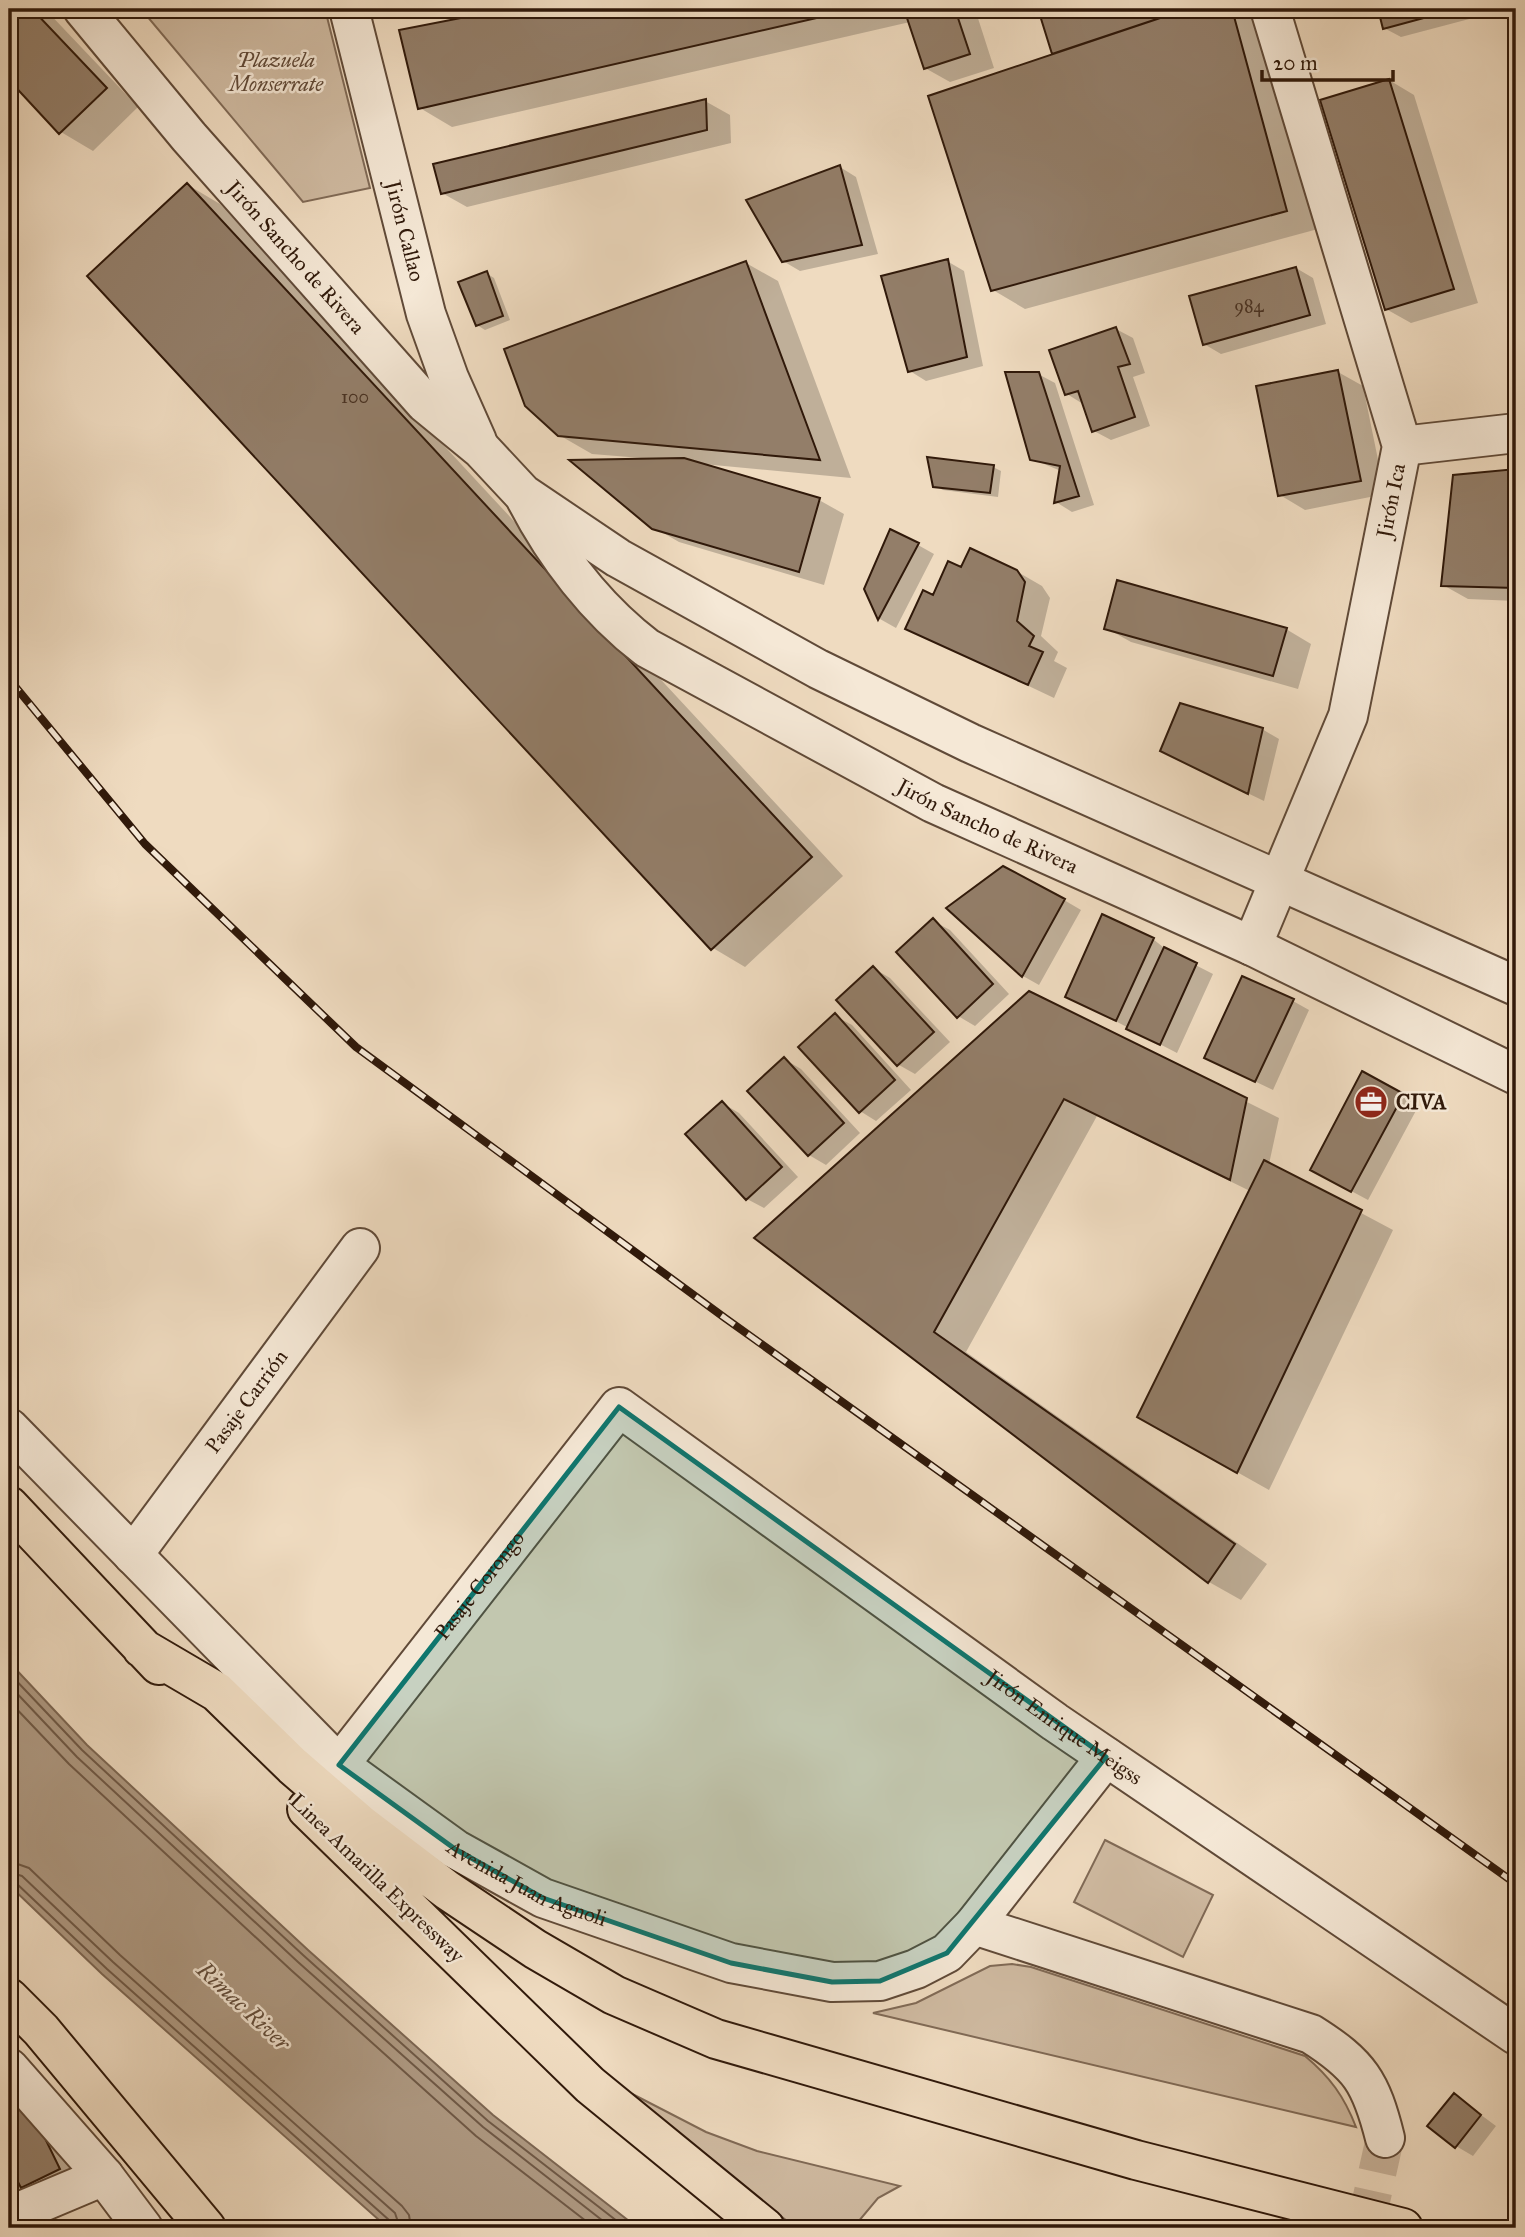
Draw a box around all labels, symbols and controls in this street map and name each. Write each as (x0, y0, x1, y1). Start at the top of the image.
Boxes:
scale bar (1262, 38, 1394, 82)
park label: Plazuela Monserrate (227, 47, 324, 97)
text: 20 m (1273, 50, 1318, 76)
street label: Jirón Sancho de Rivera (220, 174, 371, 339)
street label: Jirón Callao (379, 176, 430, 284)
house number: 984 (1234, 295, 1265, 317)
house number: 100 (341, 386, 369, 408)
street label: Jirón Ica (1371, 461, 1411, 542)
street label: Jirón Sancho de Rivera (891, 772, 1082, 879)
office icon: CIVA (1352, 1083, 1390, 1121)
place label: CIVA (1396, 1089, 1448, 1115)
street label: Pasaje Carrión (200, 1345, 293, 1458)
street label: Pasaje Corongo (429, 1526, 530, 1645)
street label: Jirón Enrique Meigss (980, 1663, 1147, 1790)
street label: Linea Amarilla Expressway (284, 1788, 471, 1969)
street label: Avenida Juan Agnoli (441, 1834, 610, 1932)
water label: Rimac River (191, 1955, 298, 2057)

